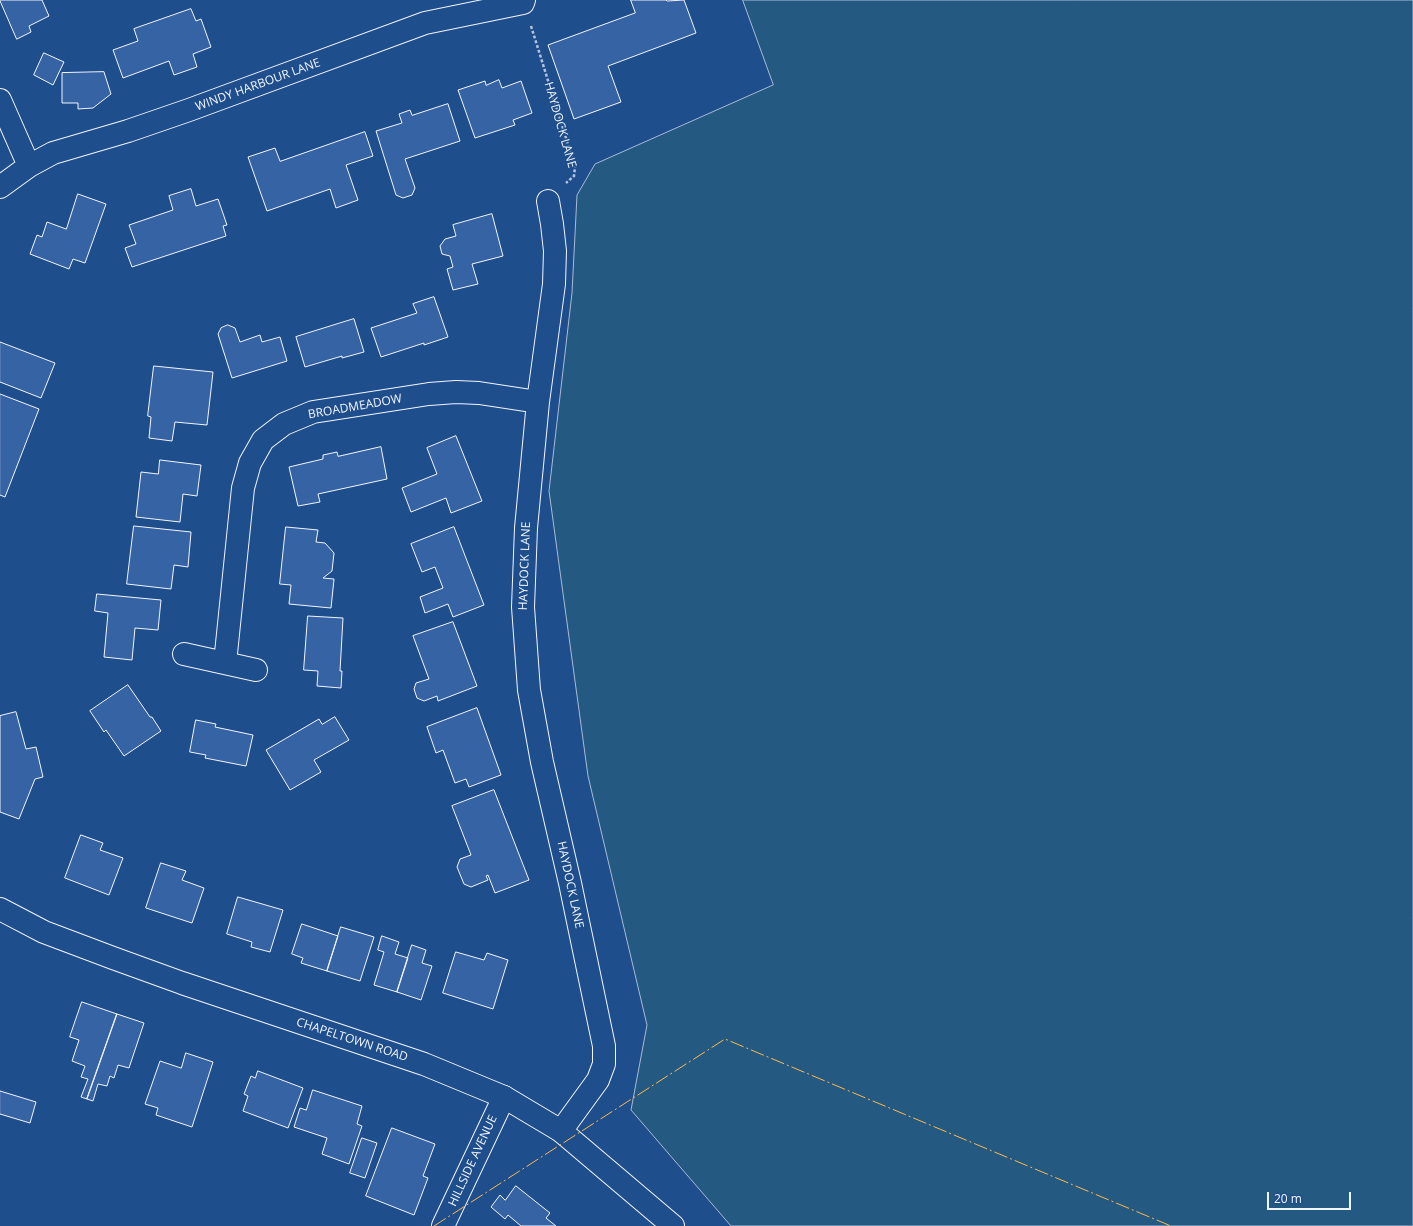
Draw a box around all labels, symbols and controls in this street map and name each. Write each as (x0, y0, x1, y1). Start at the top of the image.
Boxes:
street label: WINDY HARBOUR LANE (194, 56, 322, 114)
street label: HAYDOCK LANE (541, 80, 579, 170)
street label: BROADMEADOW (307, 392, 403, 422)
street label: HAYDOCK LANE (516, 521, 534, 611)
street label: HAYDOCK LANE (554, 840, 586, 930)
street label: CHAPELTOWN ROAD (294, 1015, 410, 1065)
street label: HILLSIDE AVENUE (446, 1113, 500, 1209)
scale bar (1269, 1184, 1353, 1210)
text: 20 m (1274, 1190, 1302, 1207)

